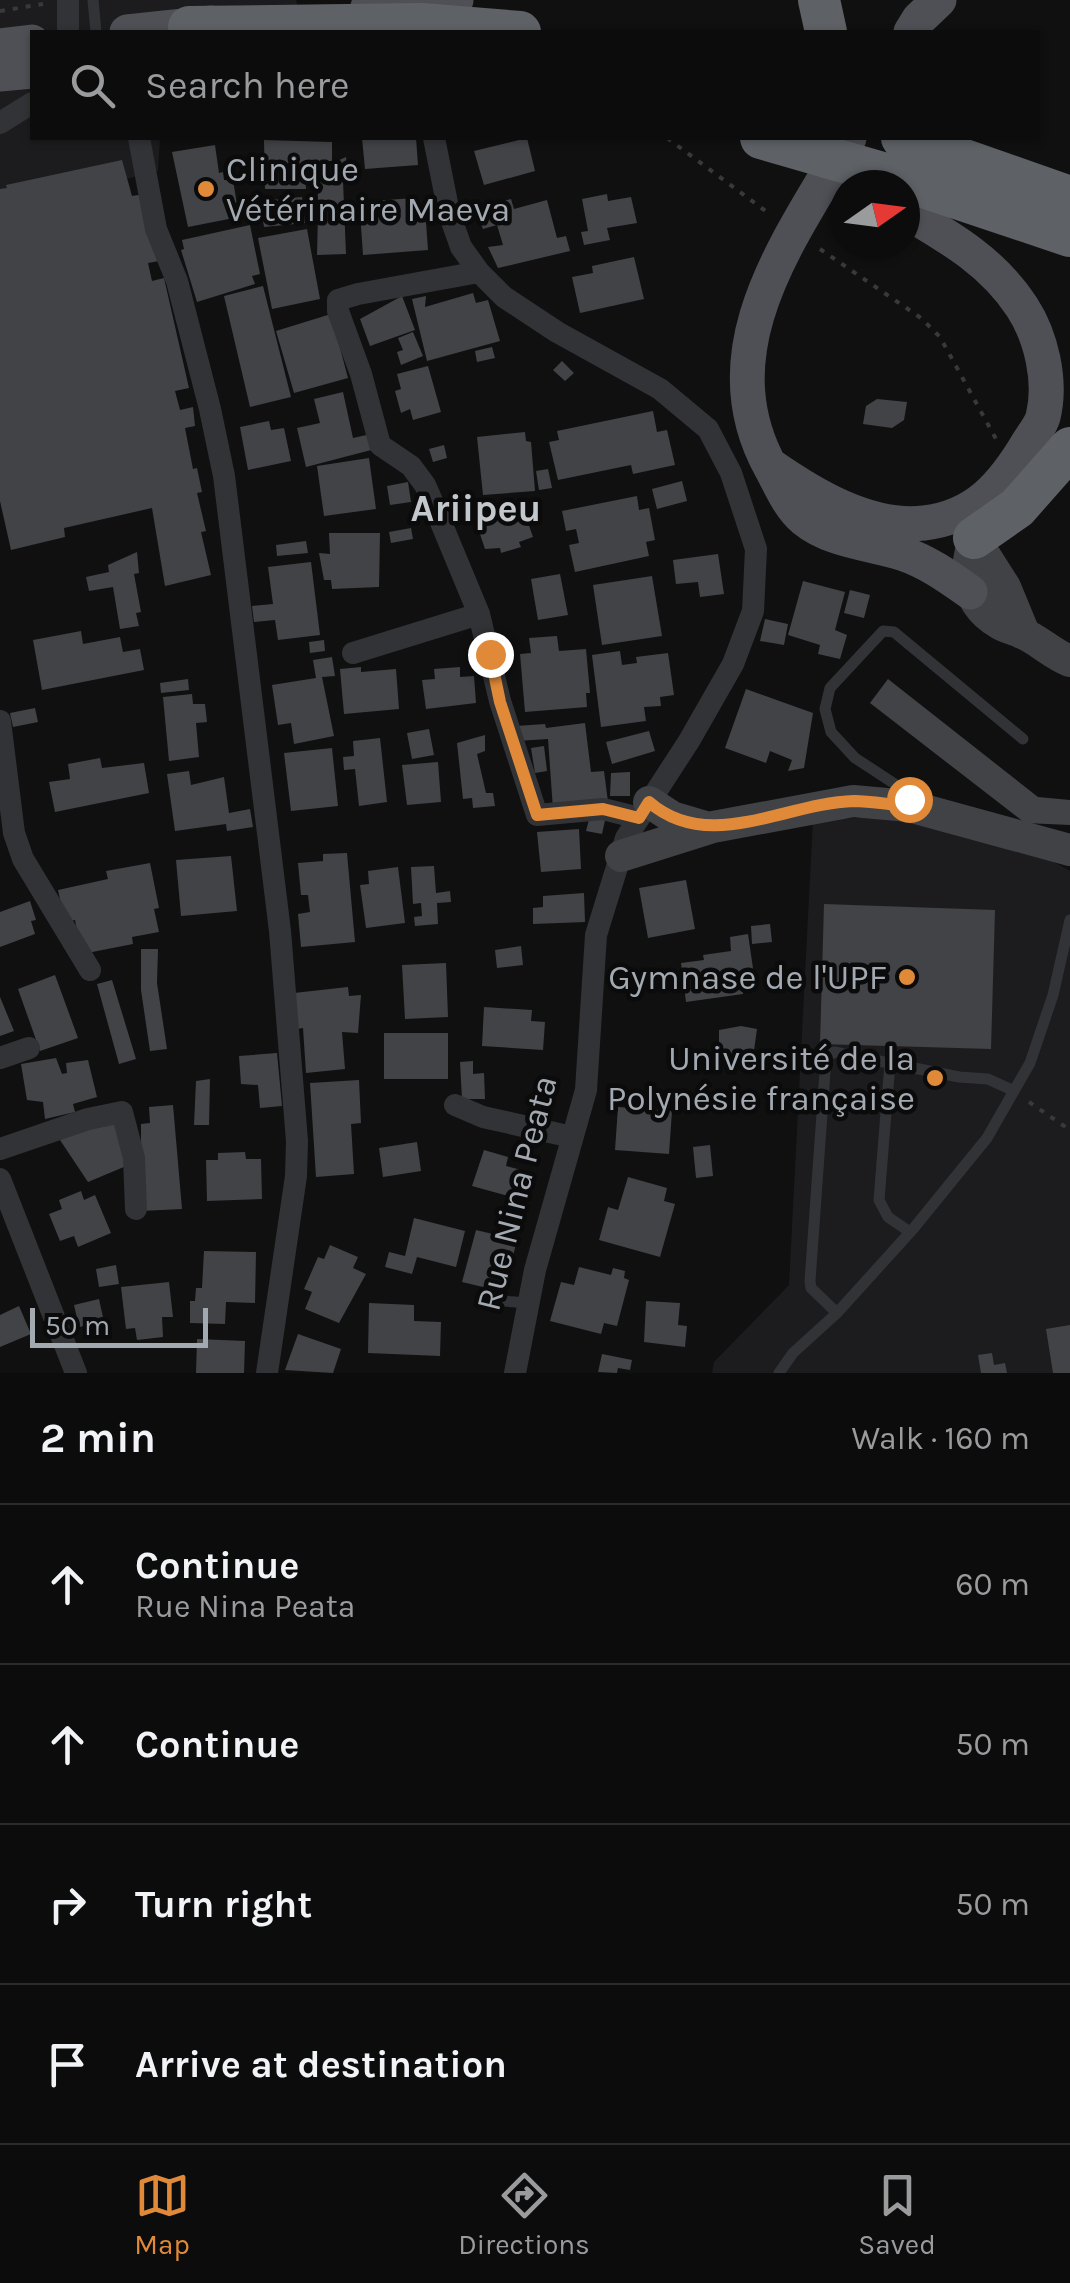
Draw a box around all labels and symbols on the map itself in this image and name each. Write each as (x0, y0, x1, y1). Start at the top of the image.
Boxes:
place label: Clinique Vétérinaire Maeva (226, 149, 510, 230)
north arrow (830, 170, 920, 260)
marker: Clinique Vétérinaire Maeva (195, 178, 217, 200)
district label: Ariipeu (411, 486, 541, 531)
route end (468, 632, 514, 678)
route start (887, 777, 933, 823)
place label: Gymnase de l'UPF (608, 957, 887, 998)
marker: Gymnase de l'UPF (896, 966, 918, 988)
place label: Université de la Polynésie française (607, 1038, 915, 1119)
marker: Université de la Polynésie française (924, 1067, 946, 1089)
street label: Rue Nina Peata (467, 1071, 566, 1315)
scale bar (30, 1303, 208, 1348)

